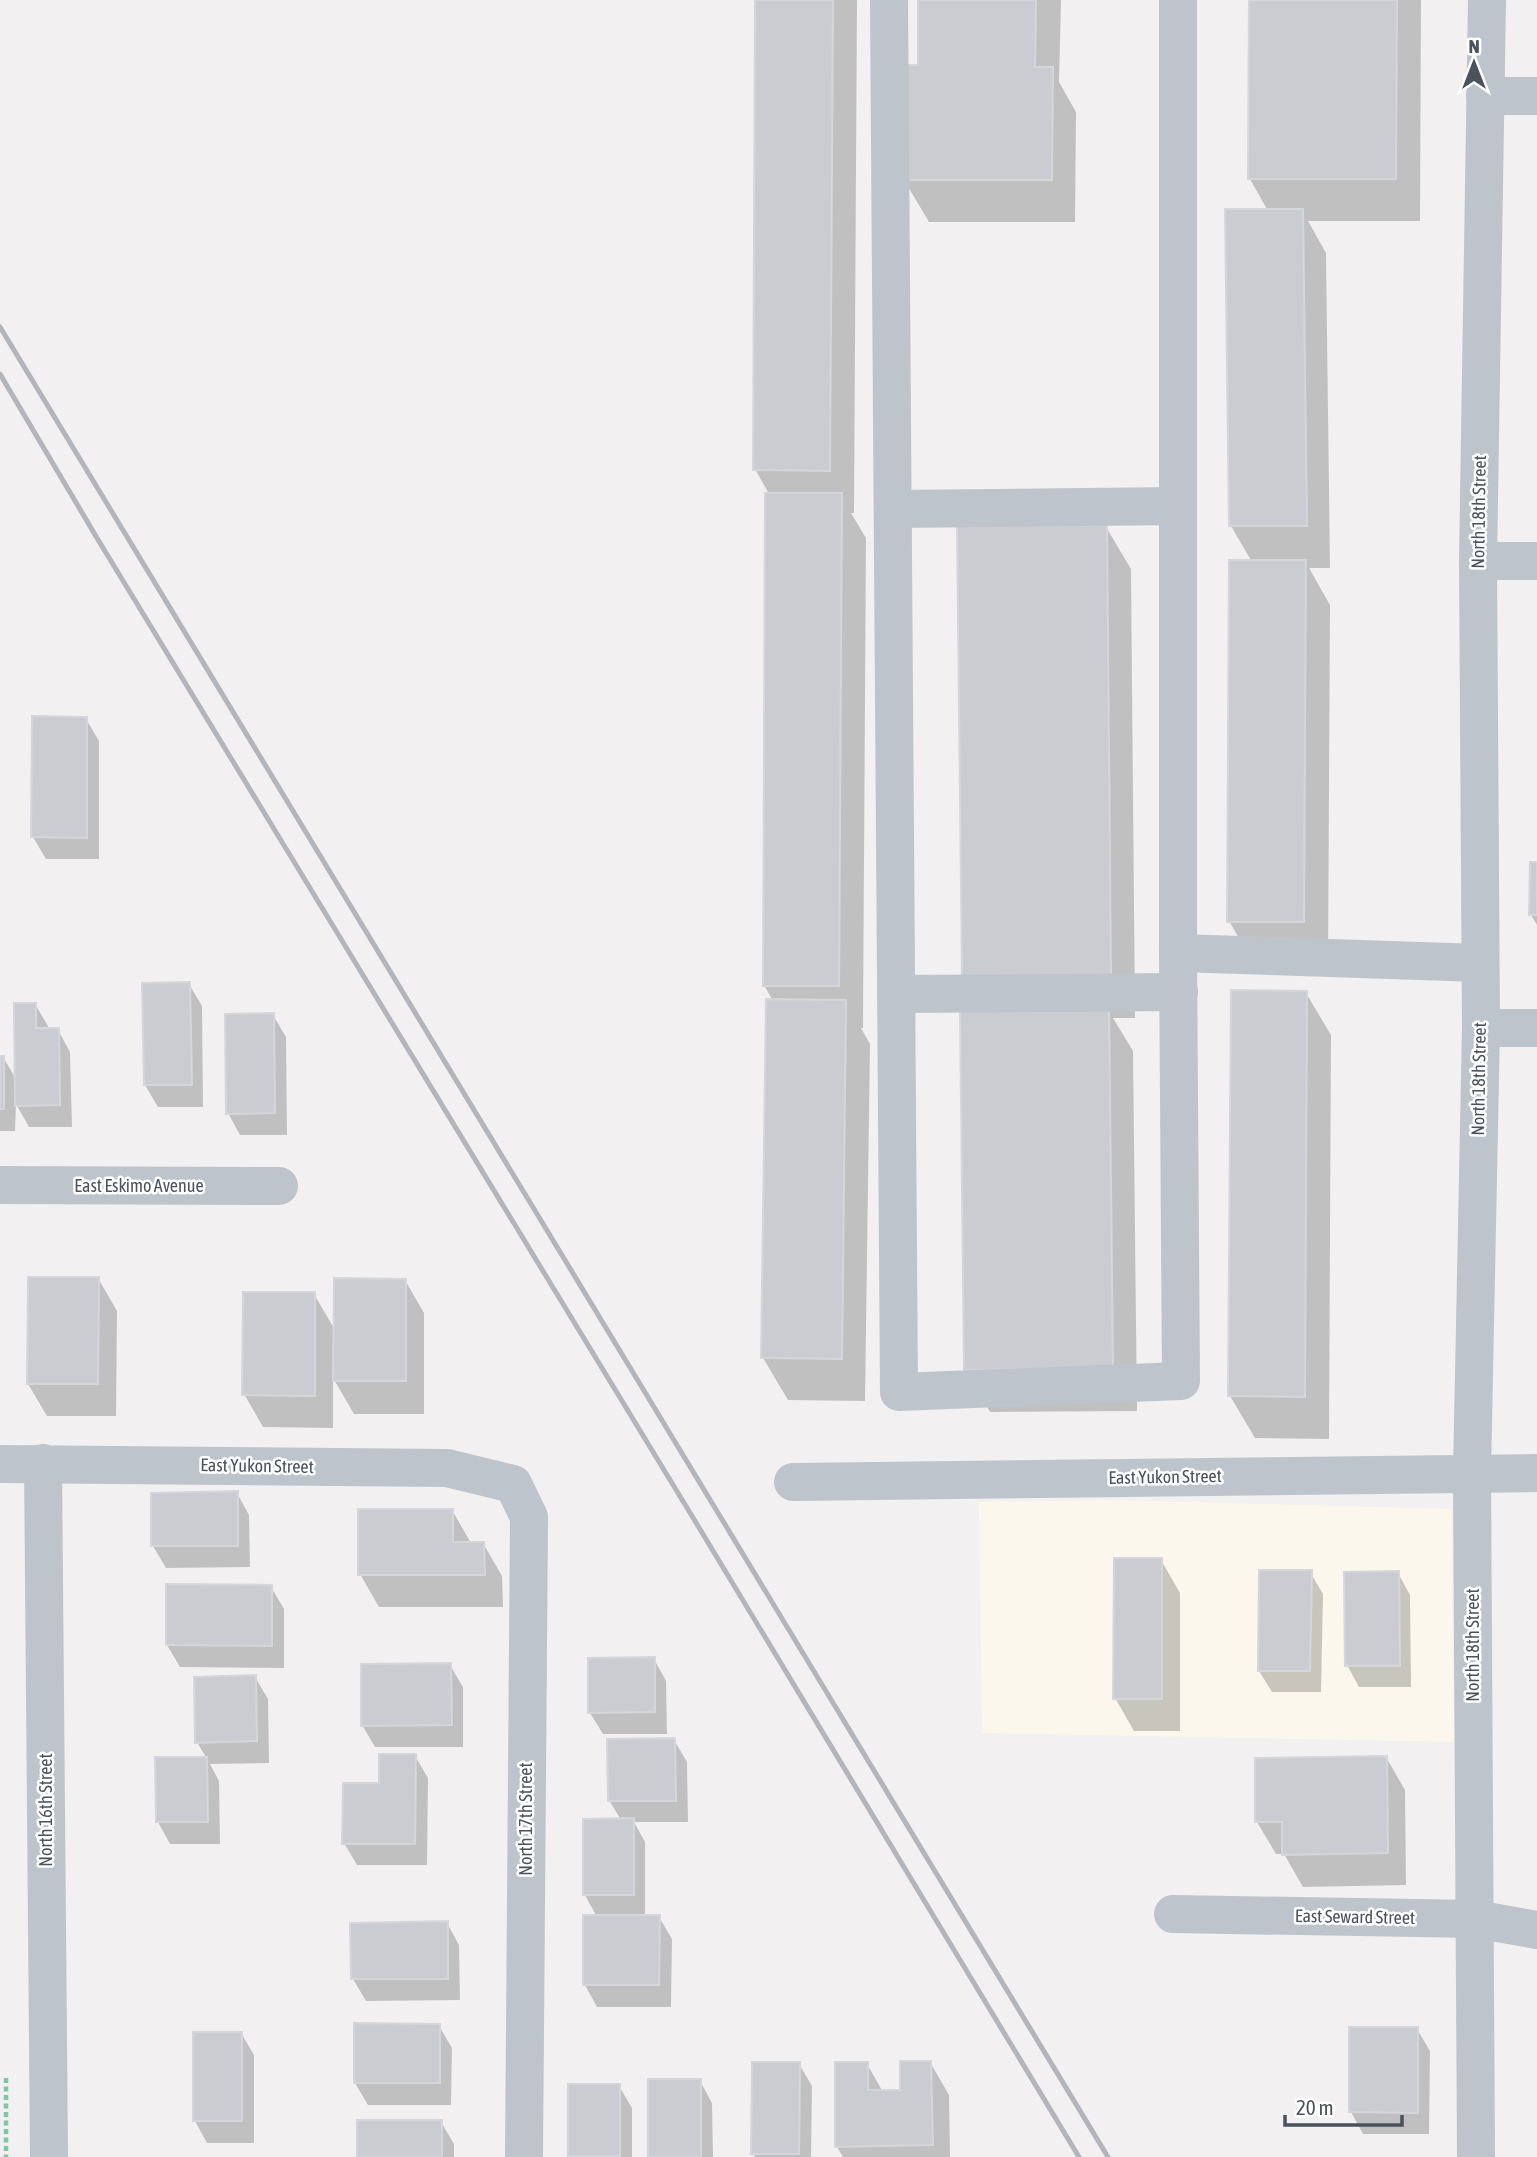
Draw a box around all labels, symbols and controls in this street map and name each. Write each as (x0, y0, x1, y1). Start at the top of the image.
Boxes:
north arrow (1439, 28, 1509, 98)
text: N (1468, 35, 1480, 57)
street label: North 18th Street (1467, 455, 1490, 569)
street label: North 18th Street (1467, 1022, 1490, 1136)
street label: East Eskimo Avenue (74, 1175, 204, 1196)
street label: East Yukon Street (200, 1454, 314, 1477)
street label: East Yukon Street (1108, 1465, 1222, 1488)
street label: North 18th Street (1462, 1588, 1483, 1702)
street label: North 16th Street (35, 1753, 56, 1867)
street label: North 17th Street (515, 1762, 536, 1876)
street label: East Seward Street (1295, 1905, 1415, 1928)
scale bar (1285, 2084, 1402, 2128)
text: 20 m (1296, 2095, 1334, 2119)

